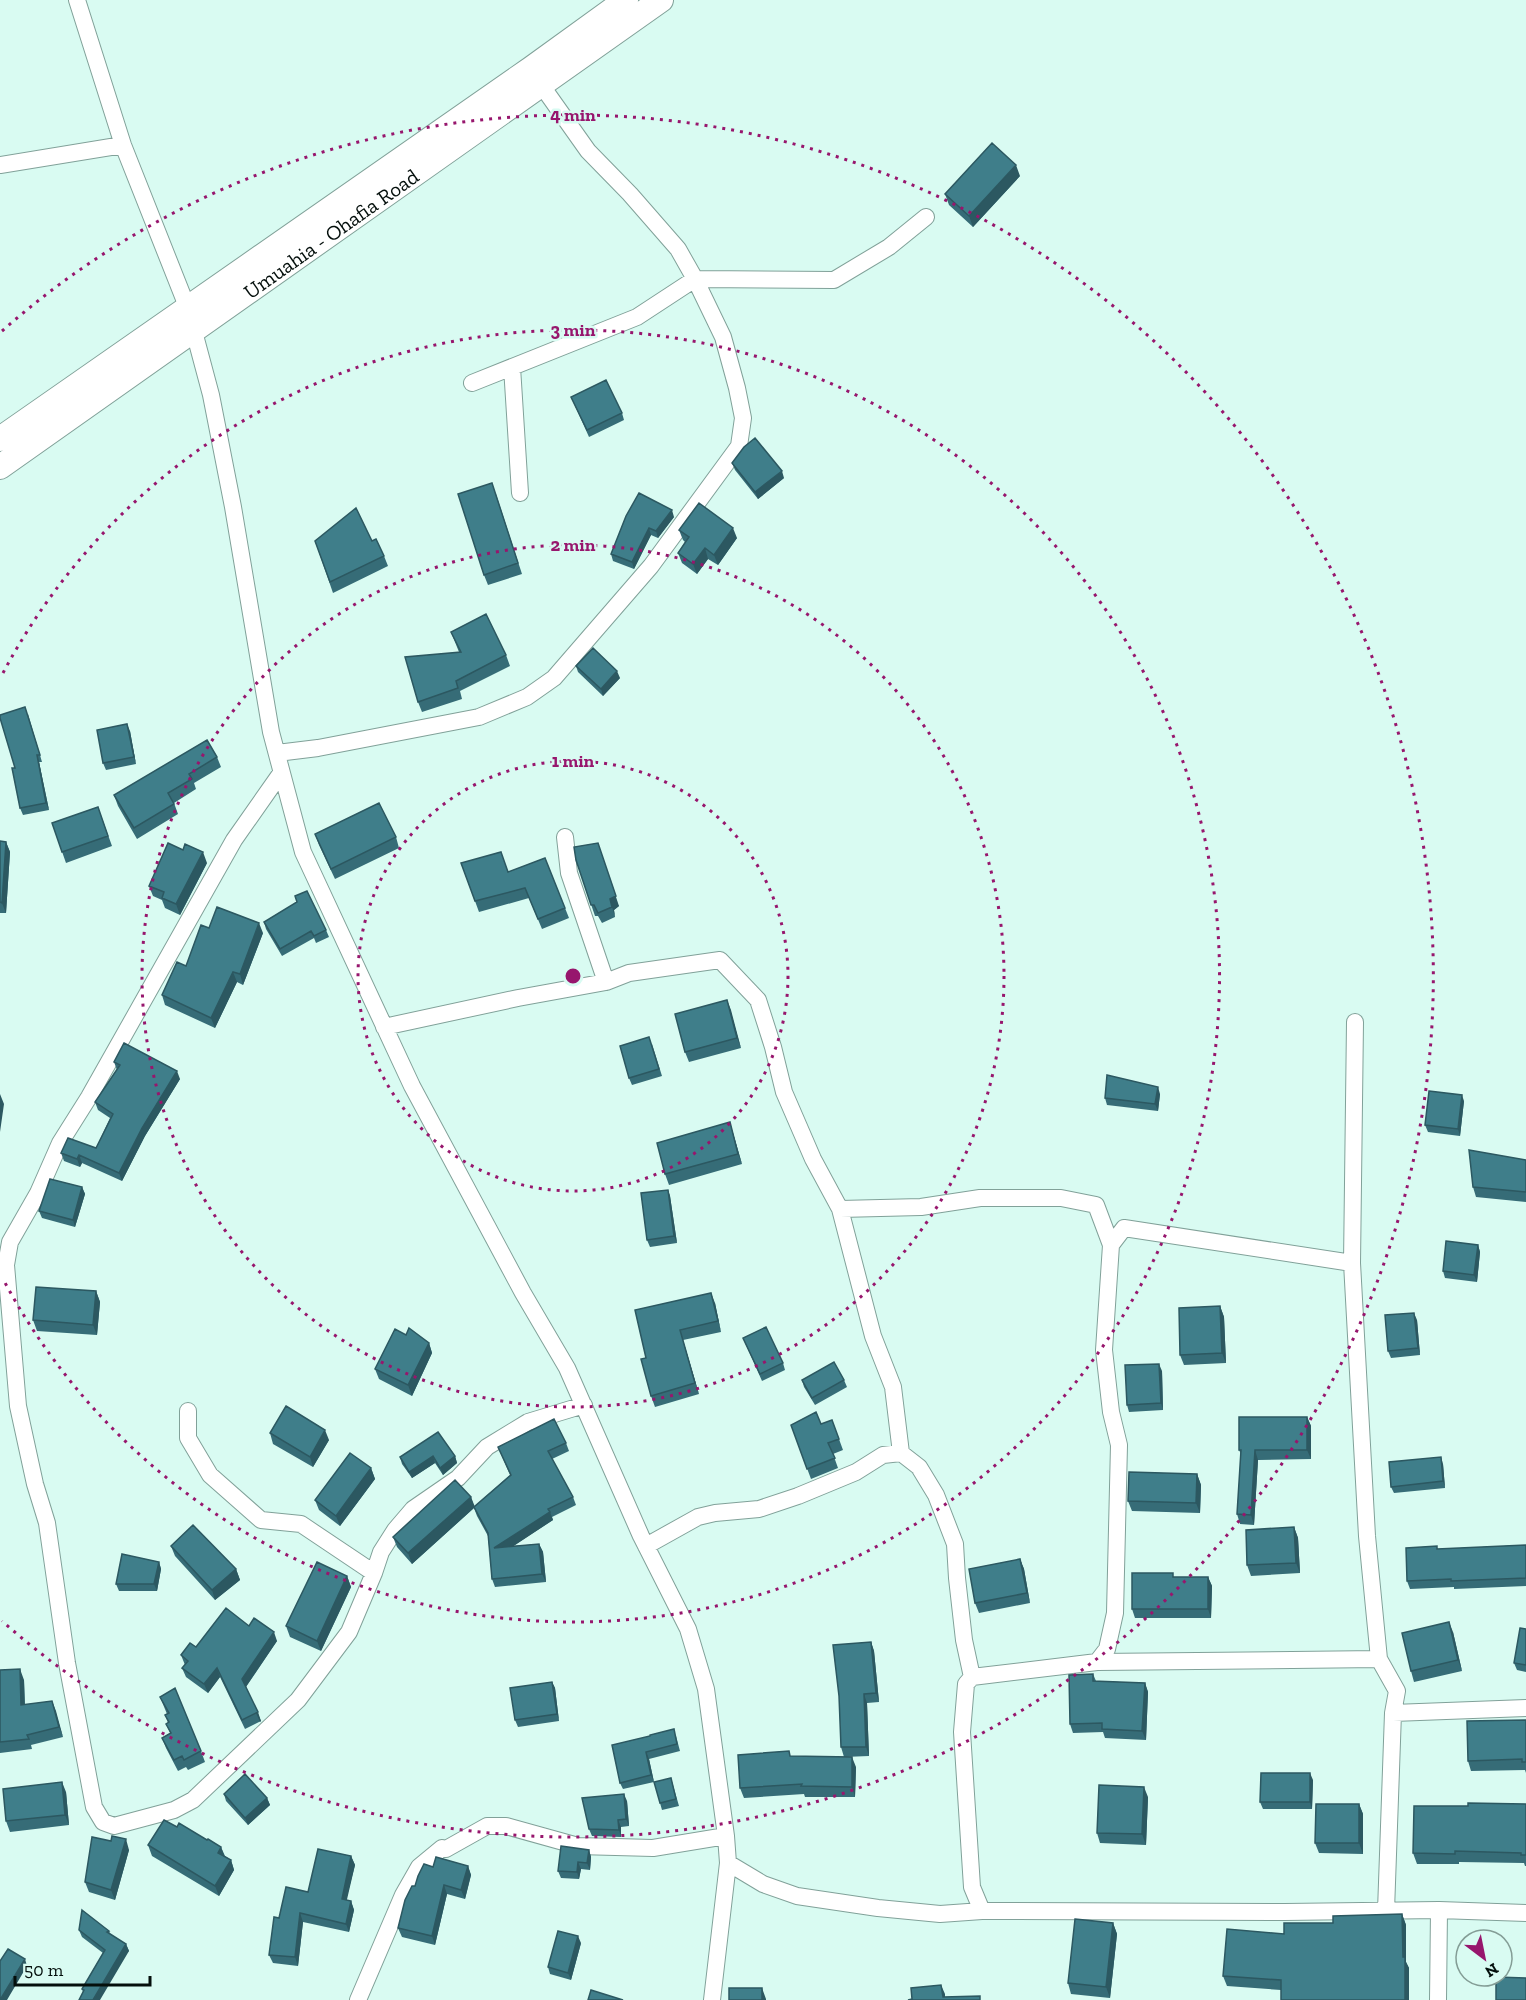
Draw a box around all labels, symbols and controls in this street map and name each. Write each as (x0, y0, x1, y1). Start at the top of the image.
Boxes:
text: 4 min (550, 104, 596, 126)
street label: Umuahia - Ohafia Road (238, 163, 423, 304)
text: 3 min (551, 319, 596, 341)
text: 2 min (551, 534, 596, 556)
text: 1 min (552, 750, 595, 772)
centre of rings (563, 966, 583, 986)
north arrow (1454, 1928, 1514, 1988)
scale bar (15, 1949, 150, 1987)
text: 50 m (24, 1959, 64, 1981)
text: N (1481, 1959, 1502, 1982)

